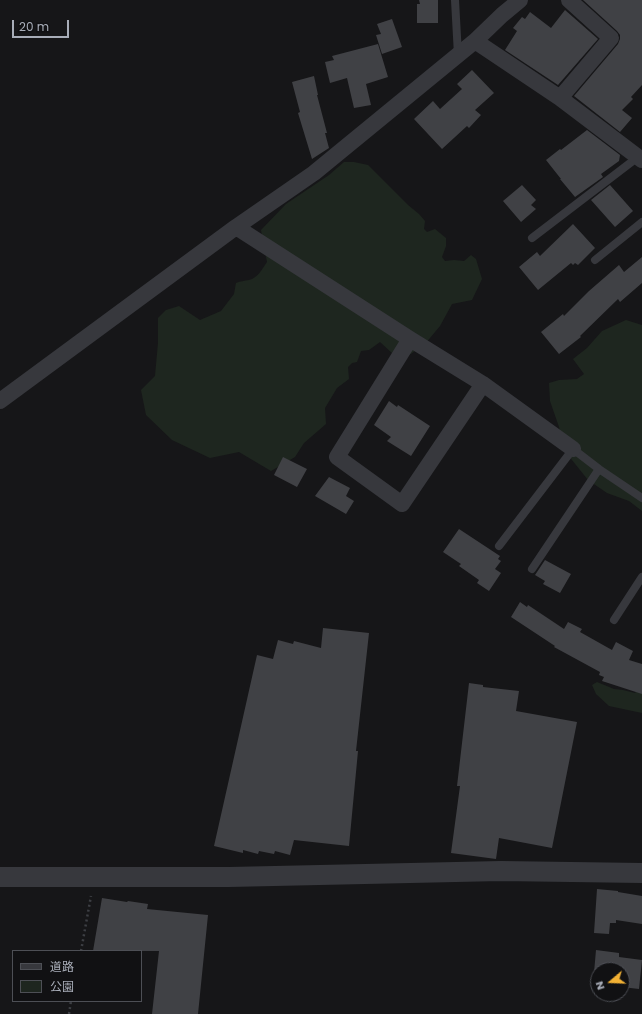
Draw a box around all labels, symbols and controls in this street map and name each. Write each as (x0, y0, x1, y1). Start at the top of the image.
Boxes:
scale bar (14, 12, 71, 38)
text: 20 m (19, 18, 49, 35)
legend (12, 950, 142, 1002)
text: 道路 (50, 958, 74, 975)
north arrow (590, 962, 630, 1002)
text: 公園 (50, 978, 74, 995)
text: N (591, 979, 609, 992)

